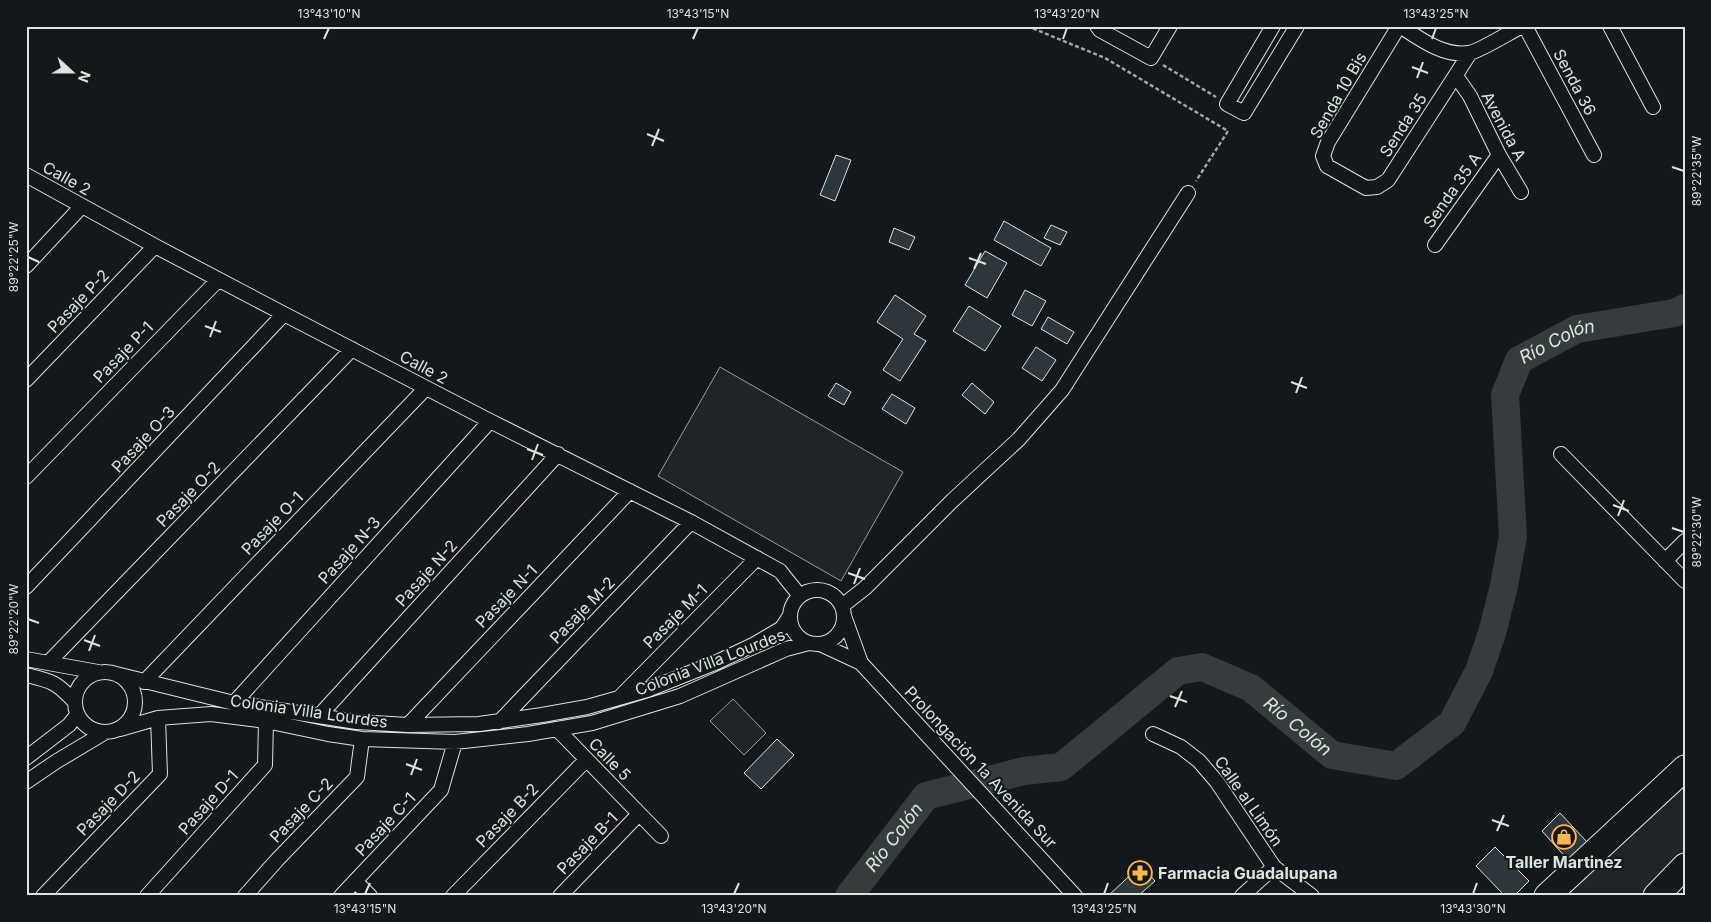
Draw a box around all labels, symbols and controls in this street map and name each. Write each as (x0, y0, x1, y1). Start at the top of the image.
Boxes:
text: 13°43'10"N (298, 6, 360, 21)
text: 13°43'15"N (667, 6, 729, 21)
text: 13°43'20"N (1034, 6, 1100, 21)
text: 13°43'25"N (1403, 6, 1469, 21)
street label: Senda 36 (1549, 45, 1601, 119)
north arrow (48, 48, 98, 98)
street label: Senda 10 Bis (1305, 48, 1371, 142)
text: N (75, 69, 94, 85)
street label: Avenida A (1477, 88, 1531, 164)
street label: Senda 35 (1375, 89, 1431, 161)
text: 89°22'35"W (1689, 135, 1704, 206)
street label: Senda 35 A (1419, 148, 1485, 232)
street label: Calle 2 (39, 157, 95, 199)
text: 89°22'25"W (6, 222, 21, 292)
street label: Pasaje P-2 (43, 265, 113, 337)
water label: Río Colón (1516, 315, 1596, 368)
street label: Pasaje P-1 (89, 317, 157, 387)
street label: Calle 2 (396, 346, 452, 388)
street label: Pasaje O-3 (107, 402, 179, 476)
street label: Pasaje O-2 (152, 457, 224, 531)
street label: Pasaje O-1 (237, 487, 307, 559)
text: 89°22'30"W (1689, 496, 1704, 567)
street label: Pasaje N-3 (314, 512, 384, 588)
street label: Pasaje N-2 (391, 535, 461, 611)
street label: Pasaje N-1 (471, 560, 541, 632)
street label: Pasaje M-2 (545, 572, 619, 648)
street label: Pasaje M-1 (639, 580, 711, 652)
text: 89°22'20"W (6, 583, 21, 654)
street label: Colonia Villa Lourdes (632, 624, 788, 700)
street label: Prolongación 1a Avenida Sur (901, 682, 1061, 852)
street label: Colonia Villa Lourdes (229, 690, 389, 732)
water label: Río Colón (1260, 692, 1336, 760)
street label: Calle 5 (585, 733, 635, 785)
street label: Calle al Limón (1211, 752, 1287, 850)
street label: Pasaje D-2 (72, 766, 144, 840)
street label: Pasaje D-1 (174, 766, 242, 838)
street label: Pasaje C-2 (265, 773, 337, 847)
street label: Pasaje B-2 (472, 779, 542, 851)
street label: Pasaje C-1 (350, 788, 420, 860)
water label: Río Colón (861, 798, 927, 876)
street label: Pasaje B-1 (552, 808, 622, 878)
shop icon: Taller Martinez (1551, 824, 1577, 850)
place label: Taller Martinez (1506, 852, 1622, 872)
pharmacy icon: Farmacia Guadalupana (1127, 860, 1153, 886)
place label: Farmacia Guadalupana (1158, 863, 1337, 883)
text: 13°43'15"N (334, 901, 396, 916)
text: 13°43'20"N (701, 901, 767, 916)
text: 13°43'25"N (1071, 901, 1137, 916)
text: 13°43'30"N (1440, 901, 1506, 916)

